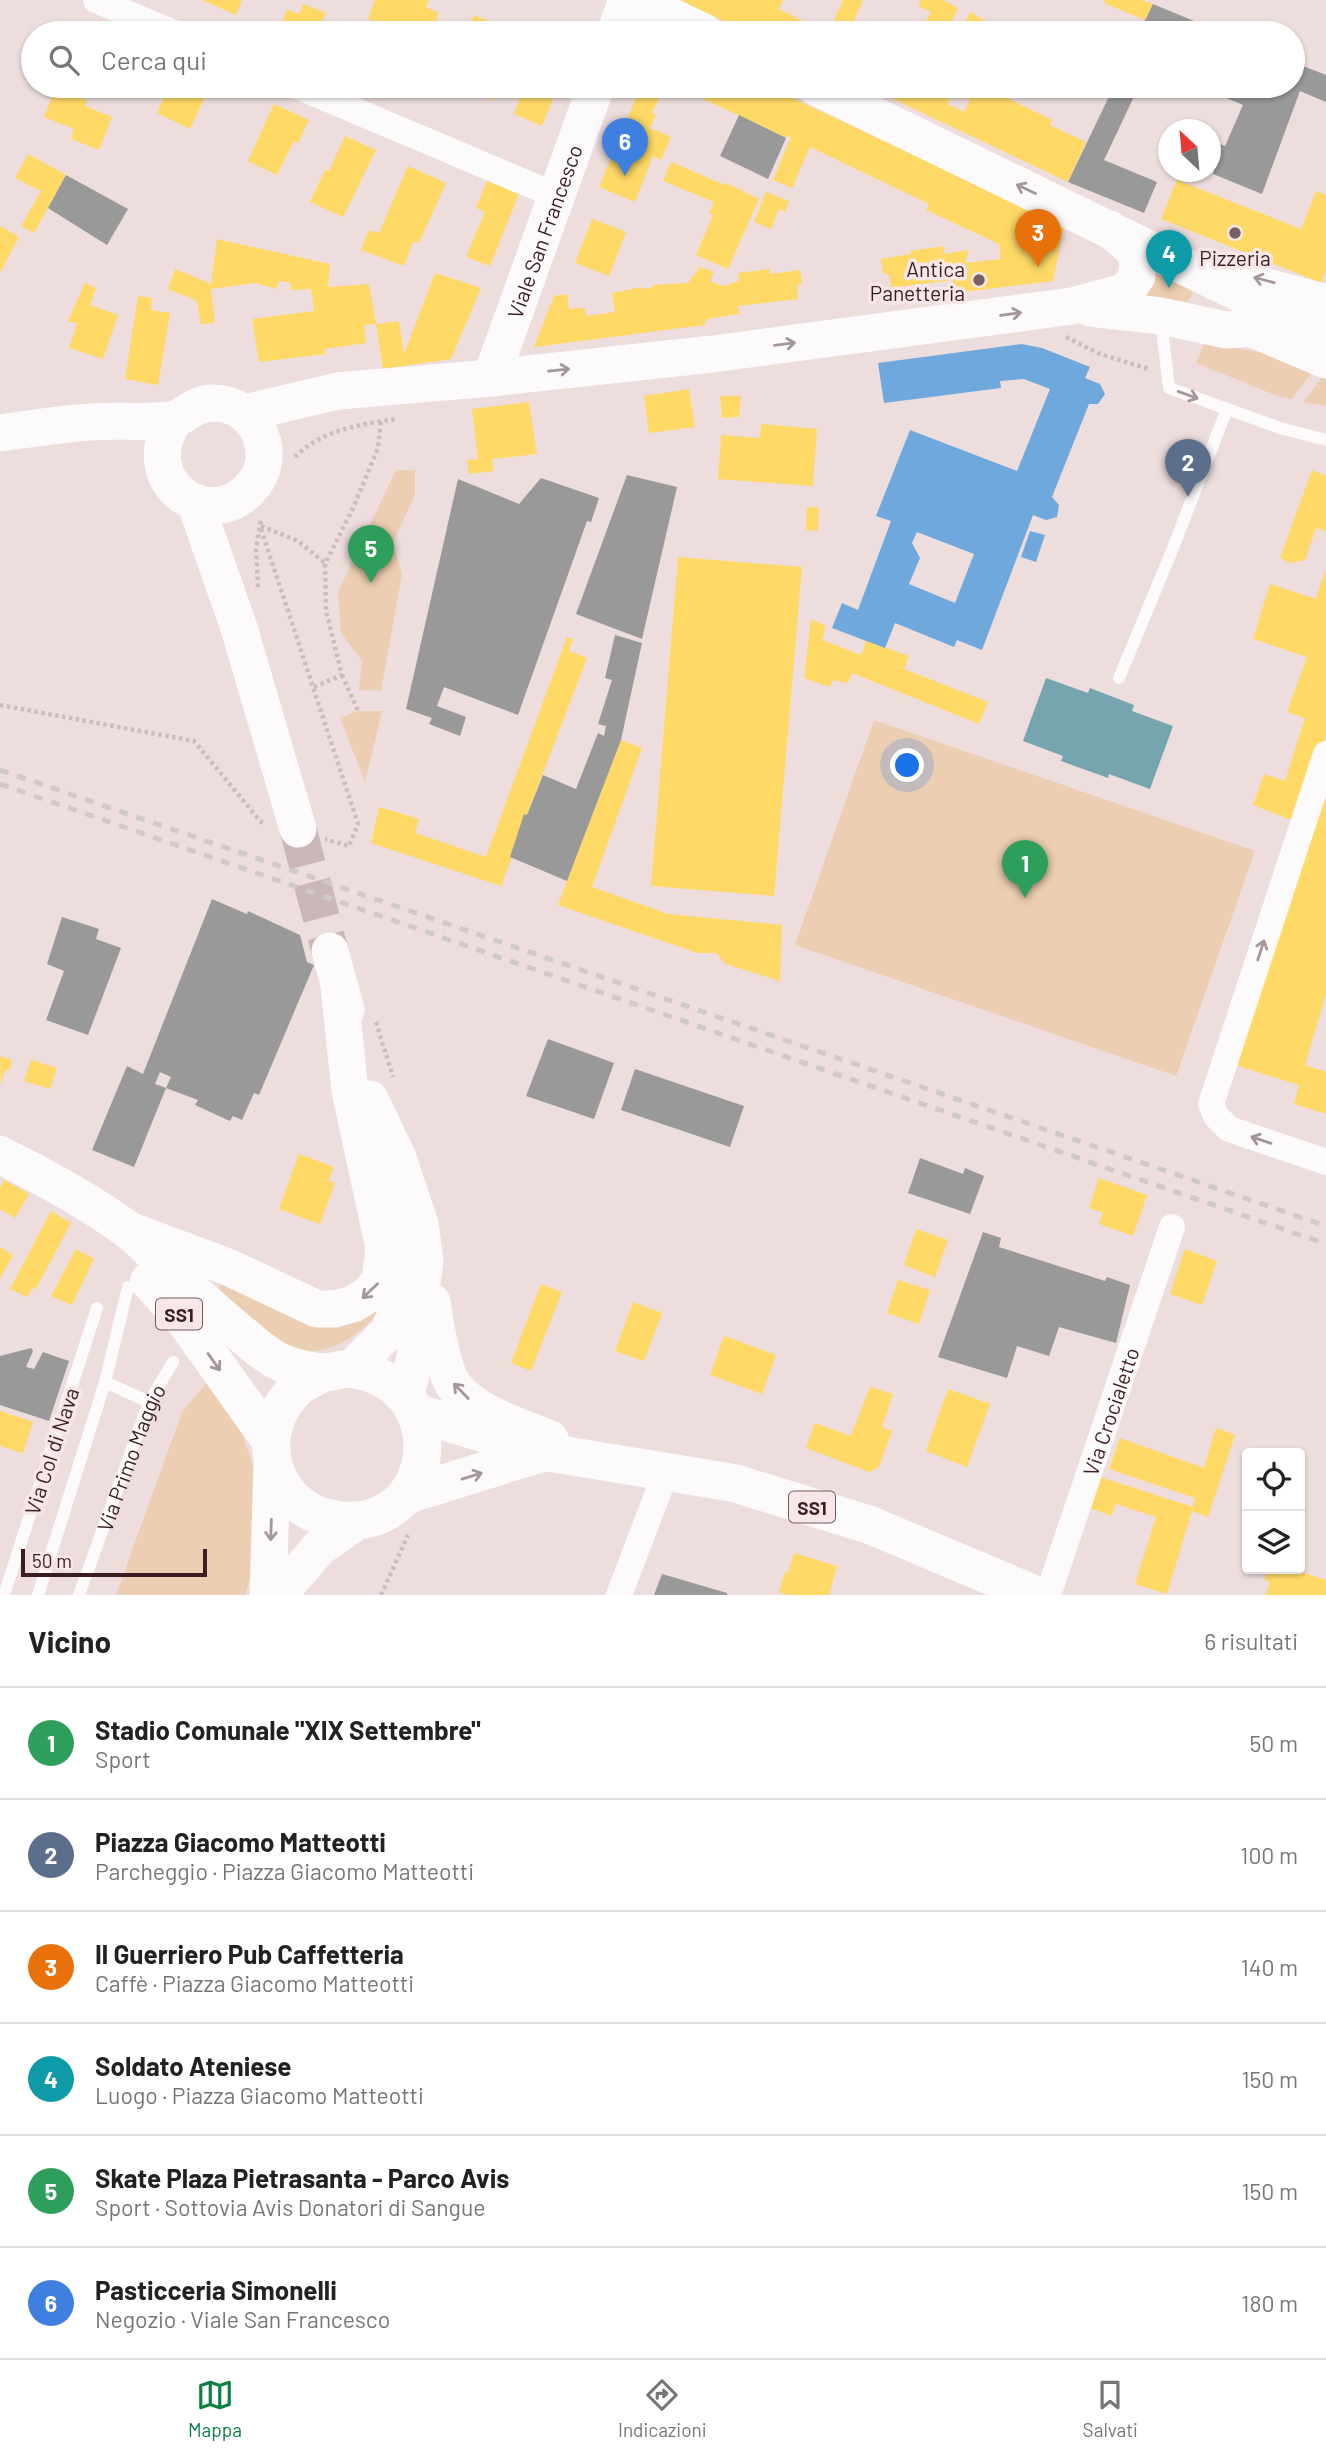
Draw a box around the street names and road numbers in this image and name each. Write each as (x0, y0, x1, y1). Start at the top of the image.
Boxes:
street label: Viale San Francesco (501, 141, 586, 321)
road number: SS1 (156, 1298, 202, 1330)
street label: Via Crocialetto (1077, 1344, 1143, 1479)
street label: Via Primo Maggio (91, 1379, 170, 1534)
street label: Via Col di Nava (19, 1384, 83, 1518)
road number: SS1 (789, 1492, 835, 1522)

